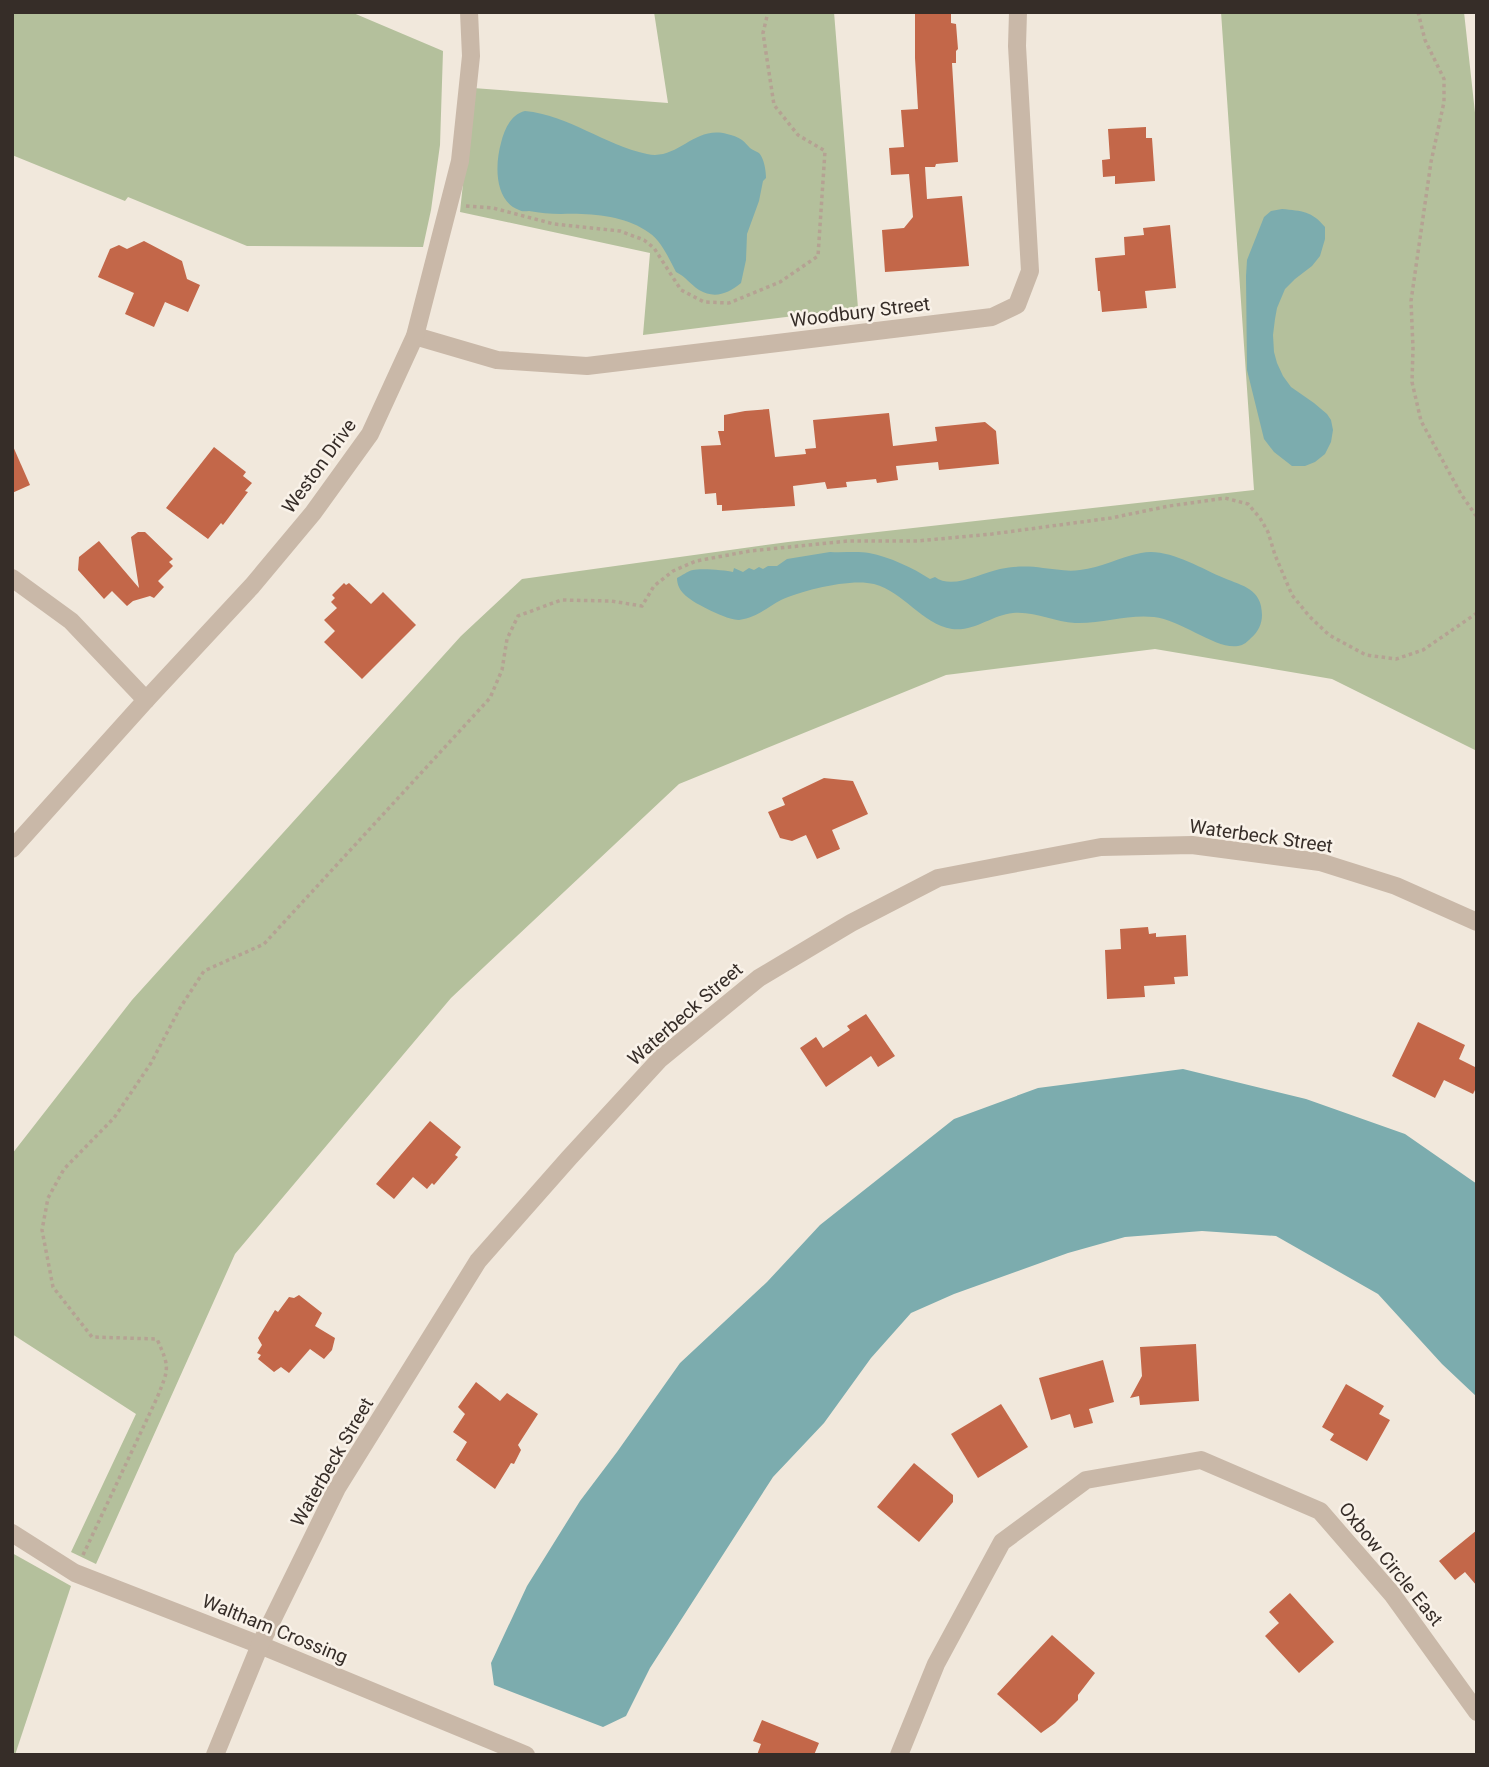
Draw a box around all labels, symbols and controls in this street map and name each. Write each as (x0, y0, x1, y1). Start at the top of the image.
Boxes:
street label: Woodbury Street (789, 292, 931, 332)
street label: Weston Drive (277, 414, 361, 518)
street label: Waterbeck Street (1188, 815, 1334, 857)
street label: Waterbeck Street (623, 958, 747, 1070)
street label: Waterbeck Street (286, 1394, 378, 1530)
street label: Oxbow Circle East (1334, 1497, 1448, 1631)
street label: Waltham Crossing (199, 1589, 351, 1669)

